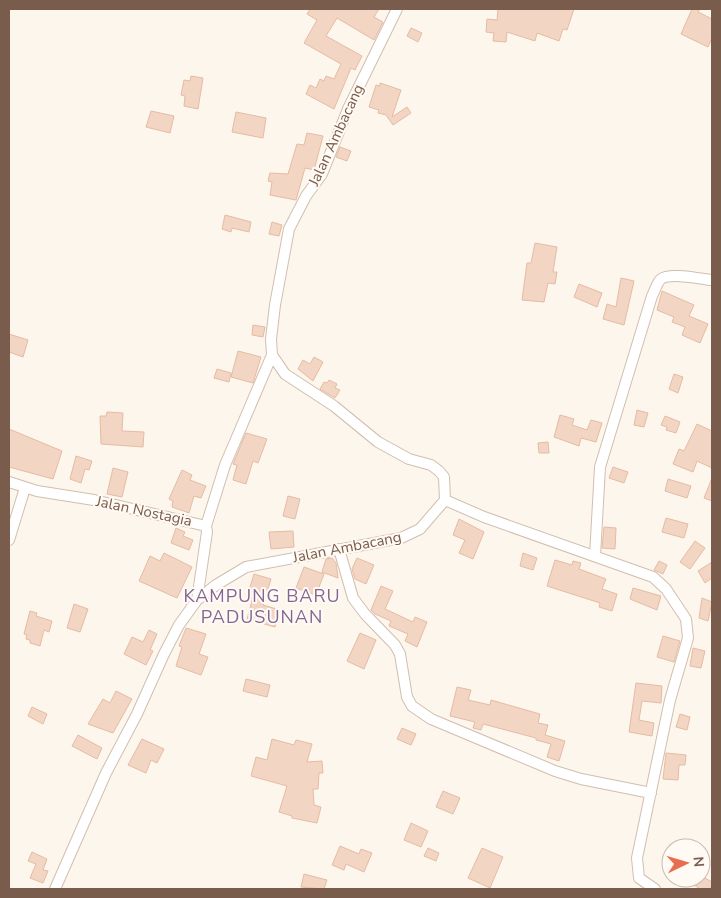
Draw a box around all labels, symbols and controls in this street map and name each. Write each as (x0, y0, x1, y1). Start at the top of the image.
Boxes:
street label: Jalan Ambacang (303, 81, 368, 190)
street label: Jalan Nostagia (93, 491, 194, 531)
street label: Jalan Ambacang (290, 527, 403, 568)
district label: KAMPUNG BARU PADUSUNAN (183, 584, 341, 629)
north arrow (661, 838, 711, 888)
text: N (689, 856, 708, 868)

